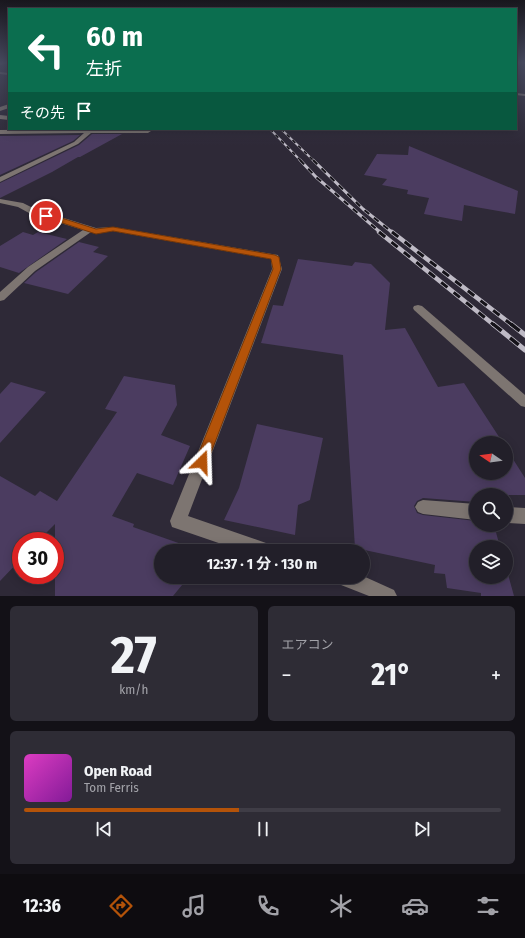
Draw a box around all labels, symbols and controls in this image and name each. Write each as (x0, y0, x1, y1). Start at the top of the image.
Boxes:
text: 60 m (86, 20, 143, 53)
icon: left (20, 24, 72, 76)
text: 左折 (86, 58, 122, 80)
icon: arrive (73, 100, 95, 122)
text: その先 (20, 104, 65, 122)
pin (29, 199, 63, 233)
icon: arrive (35, 205, 57, 227)
north arrow (469, 436, 513, 480)
map controls (469, 436, 513, 584)
position arrow (181, 441, 223, 483)
button: search (469, 488, 513, 532)
speed limit sign: 30 (12, 532, 64, 584)
button: layers (469, 540, 513, 584)
text: 12:37 · 1 分 · 130 m (207, 555, 317, 573)
text: 27 (111, 624, 157, 687)
text: エアコン (282, 637, 334, 652)
text: 21° (371, 657, 411, 693)
text: − (282, 662, 291, 689)
text: + (491, 662, 501, 689)
text: km/h (119, 682, 148, 697)
text: Open Road (84, 762, 152, 780)
text: Tom Ferris (84, 780, 139, 795)
icon: previous (93, 818, 115, 840)
icon: pause (252, 818, 274, 840)
icon: next (411, 818, 433, 840)
icon: directions (107, 892, 135, 920)
icon: music (180, 892, 208, 920)
icon: phone (254, 892, 282, 920)
icon: climate (327, 892, 355, 920)
icon: car (401, 892, 429, 920)
icon: filters (474, 892, 502, 920)
text: 12:36 (23, 895, 61, 917)

